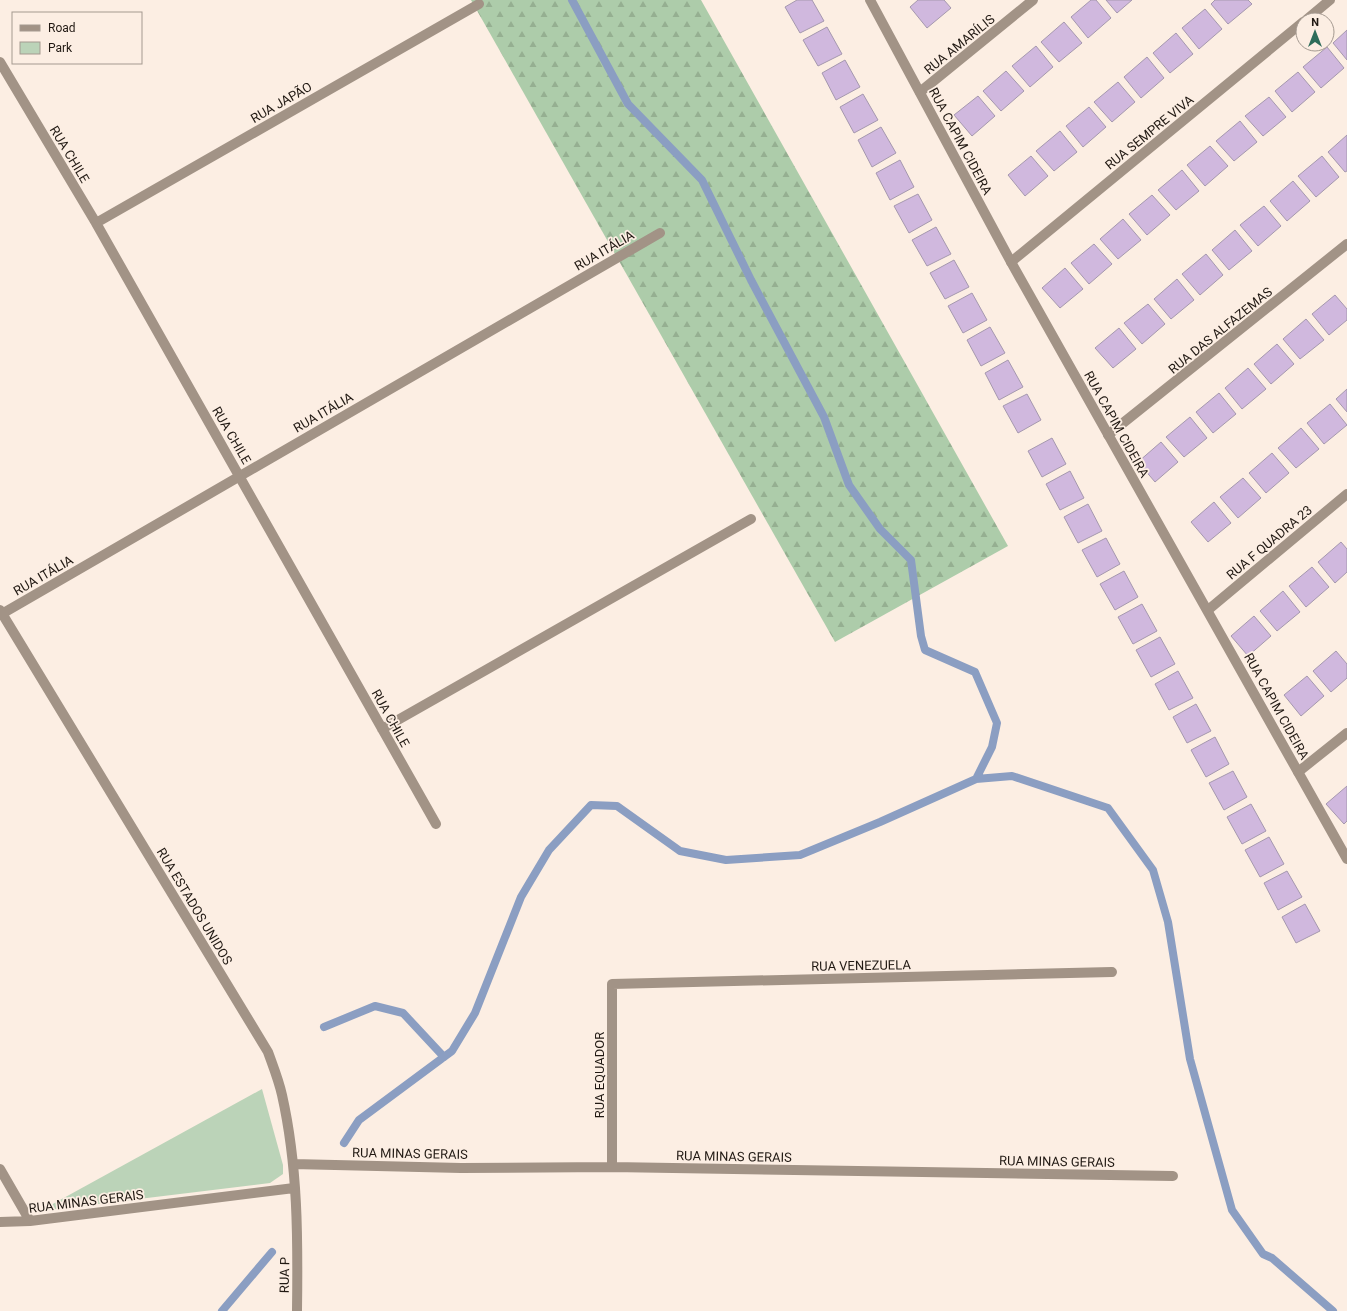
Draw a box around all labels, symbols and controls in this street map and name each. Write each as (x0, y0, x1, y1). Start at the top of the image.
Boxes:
street label: RUA AMARÍLIS (921, 11, 998, 77)
legend (12, 12, 142, 64)
north arrow (1295, 12, 1335, 52)
text: N (1311, 16, 1319, 29)
text: Road (48, 21, 76, 35)
text: Park (48, 41, 73, 55)
street label: RUA JAPÃO (247, 78, 315, 126)
street label: RUA CAPIM CIDEIRA (926, 85, 995, 198)
street label: RUA SEMPRE VIVA (1102, 92, 1197, 173)
street label: RUA CHILE (47, 123, 92, 185)
street label: RUA ITÁLIA (572, 227, 637, 273)
street label: RUA DAS ALFAZEMAS (1166, 284, 1275, 377)
street label: RUA CAPIM CIDEIRA (1081, 368, 1152, 480)
street label: RUA ITÁLIA (291, 389, 356, 435)
street label: RUA CHILE (209, 404, 254, 467)
street label: RUA F QUADRA 23 (1224, 502, 1315, 583)
street label: RUA ITÁLIA (11, 552, 76, 598)
street label: RUA CAPIM CIDEIRA (1241, 650, 1312, 762)
street label: RUA CHILE (369, 687, 413, 750)
street label: RUA ESTADOS UNIDOS (154, 845, 236, 968)
street label: RUA VENEZUELA (811, 957, 911, 974)
street label: RUA EQUADOR (592, 1032, 607, 1118)
street label: RUA MINAS GERAIS (352, 1145, 468, 1162)
street label: RUA MINAS GERAIS (676, 1148, 792, 1165)
street label: RUA MINAS GERAIS (999, 1153, 1115, 1170)
street label: RUA MINAS GERAIS (28, 1187, 145, 1216)
street label: RUA P (277, 1257, 292, 1293)

